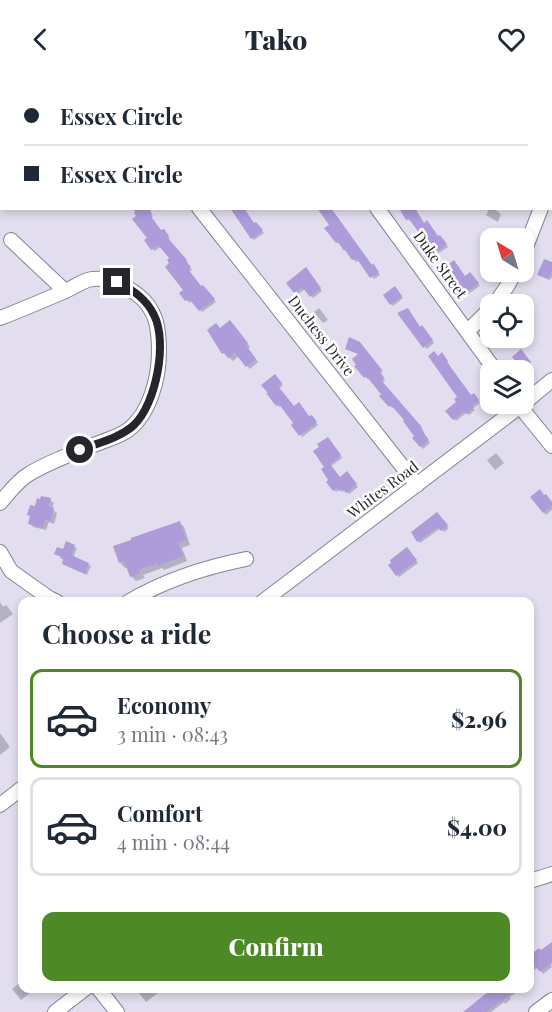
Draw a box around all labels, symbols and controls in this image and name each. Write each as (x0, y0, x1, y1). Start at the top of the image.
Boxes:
text: Tako (245, 21, 307, 57)
icon: back (24, 23, 57, 56)
icon: heart (495, 23, 528, 56)
text: Essex Circle (60, 101, 183, 131)
text: Essex Circle (60, 159, 183, 189)
street label: Duke Street (410, 227, 473, 303)
north arrow (480, 228, 534, 282)
map controls (480, 228, 534, 414)
route end (103, 268, 130, 295)
street label: Duchess Drive (284, 291, 360, 380)
button: locate (480, 294, 534, 348)
button: layers (480, 360, 534, 414)
route start (66, 436, 93, 463)
street label: Whites Road (342, 456, 422, 523)
text: Choose a ride (42, 615, 211, 651)
text: Economy (117, 690, 211, 720)
icon: car (45, 692, 99, 746)
text: $2.96 (451, 704, 507, 734)
text: 3 min · 08:43 (117, 720, 228, 747)
text: Comfort (117, 798, 203, 828)
icon: car (45, 800, 99, 854)
text: $4.00 (447, 812, 507, 842)
text: 4 min · 08:44 (117, 828, 230, 855)
button: Confirm (42, 912, 510, 981)

